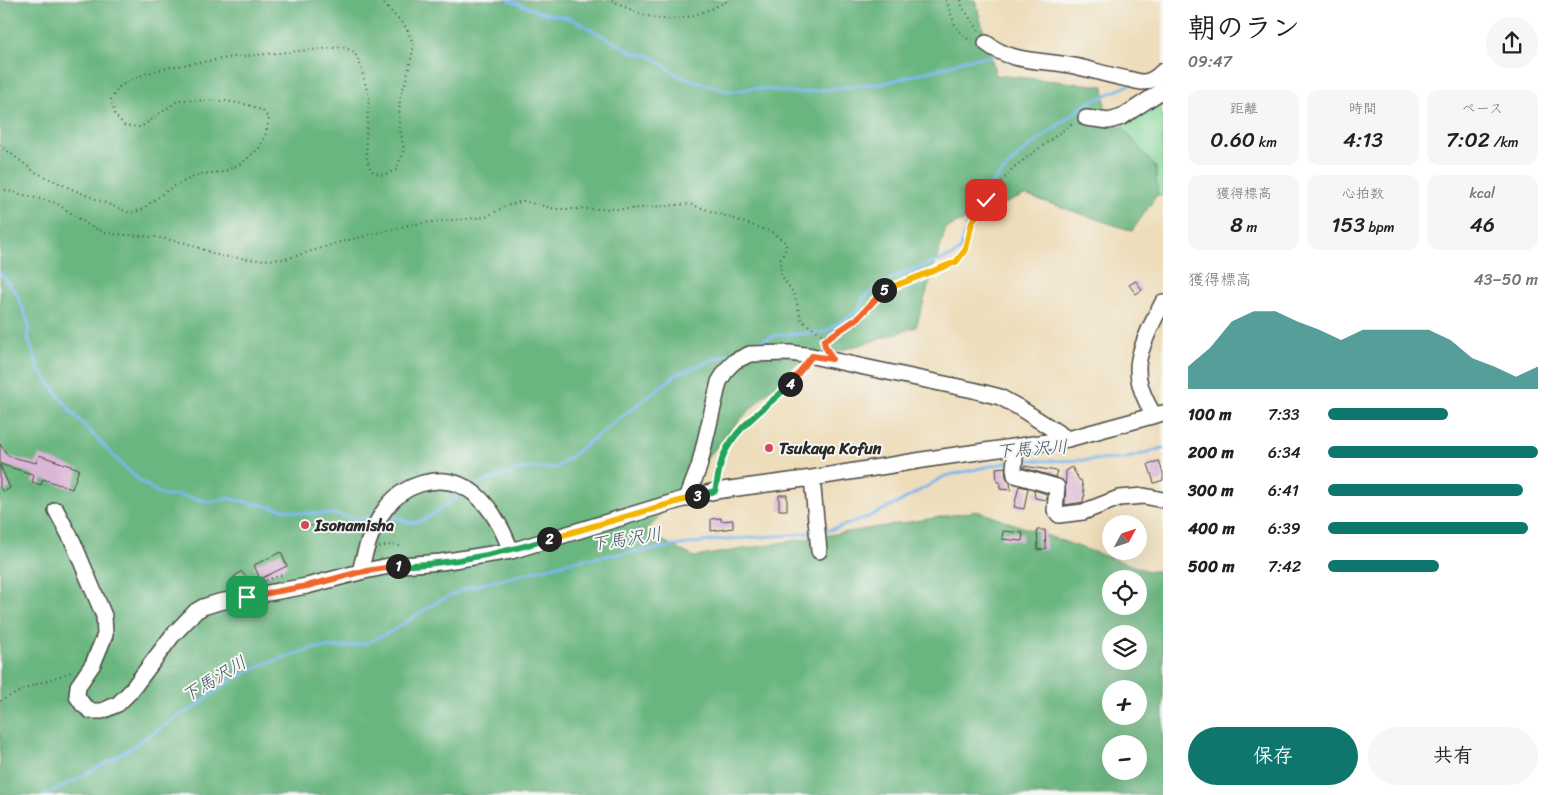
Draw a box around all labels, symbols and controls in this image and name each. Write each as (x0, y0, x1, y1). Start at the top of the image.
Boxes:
text: 朝のラン (1188, 3, 1300, 52)
button: share (1486, 17, 1538, 69)
text: 09:47 (1188, 47, 1232, 76)
text: 距離 (1230, 96, 1258, 121)
text: 時間 (1349, 96, 1377, 121)
text: ペース (1462, 96, 1503, 121)
text: 0.60 (1210, 121, 1255, 159)
text: 4:13 (1343, 121, 1383, 159)
text: 7:02 (1446, 121, 1490, 159)
text: km (1255, 130, 1277, 155)
text: /km (1490, 130, 1519, 155)
pin (965, 179, 1007, 221)
text: 獲得標高 (1216, 181, 1272, 206)
text: 心拍数 (1342, 181, 1384, 206)
text: kcal (1470, 181, 1495, 206)
icon: check (972, 186, 1000, 214)
text: 8 (1230, 206, 1243, 244)
text: 153 (1332, 206, 1365, 244)
text: 46 (1470, 206, 1495, 244)
text: m (1243, 215, 1257, 240)
text: bpm (1365, 215, 1394, 240)
text: 獲得標高 (1188, 265, 1252, 294)
text: 43–50 m (1474, 265, 1538, 294)
pin: 5 (872, 278, 896, 302)
text: 5 (880, 278, 889, 303)
pin: 4 (778, 372, 802, 396)
text: 4 (786, 372, 795, 397)
text: 100 m (1188, 400, 1232, 429)
text: 7:33 (1268, 400, 1300, 429)
water label: 下馬沢川 (995, 431, 1069, 467)
place label: Tsukaya Kofun (779, 434, 882, 463)
text: 200 m (1188, 438, 1234, 467)
text: 6:34 (1268, 438, 1301, 467)
marker: Tsukaya Kofun (763, 442, 775, 454)
text: 300 m (1188, 476, 1233, 505)
text: 6:41 (1268, 476, 1299, 505)
pin: 3 (684, 484, 710, 508)
text: 3 (694, 484, 701, 509)
place label: Isonamisha (314, 511, 394, 540)
text: 400 m (1188, 514, 1235, 543)
text: 6:39 (1268, 514, 1301, 543)
north arrow (1102, 515, 1148, 560)
map controls (1102, 515, 1147, 780)
water label: 下馬沢川 (588, 518, 664, 560)
marker: Isonamisha (299, 519, 311, 531)
pin: 2 (536, 526, 562, 552)
text: 2 (545, 527, 554, 552)
text: 500 m (1188, 552, 1234, 581)
text: 7:42 (1268, 552, 1301, 581)
pin: 1 (386, 554, 410, 578)
text: 1 (395, 554, 402, 579)
button: locate (1102, 570, 1147, 615)
pin (226, 576, 268, 618)
icon: arrive (233, 583, 261, 611)
button: layers (1102, 625, 1147, 670)
water label: 下馬沢川 (175, 647, 253, 711)
button: + (1102, 680, 1147, 725)
button: 保存 (1188, 727, 1358, 785)
button: 共有 (1368, 727, 1538, 785)
button: − (1102, 735, 1147, 780)

